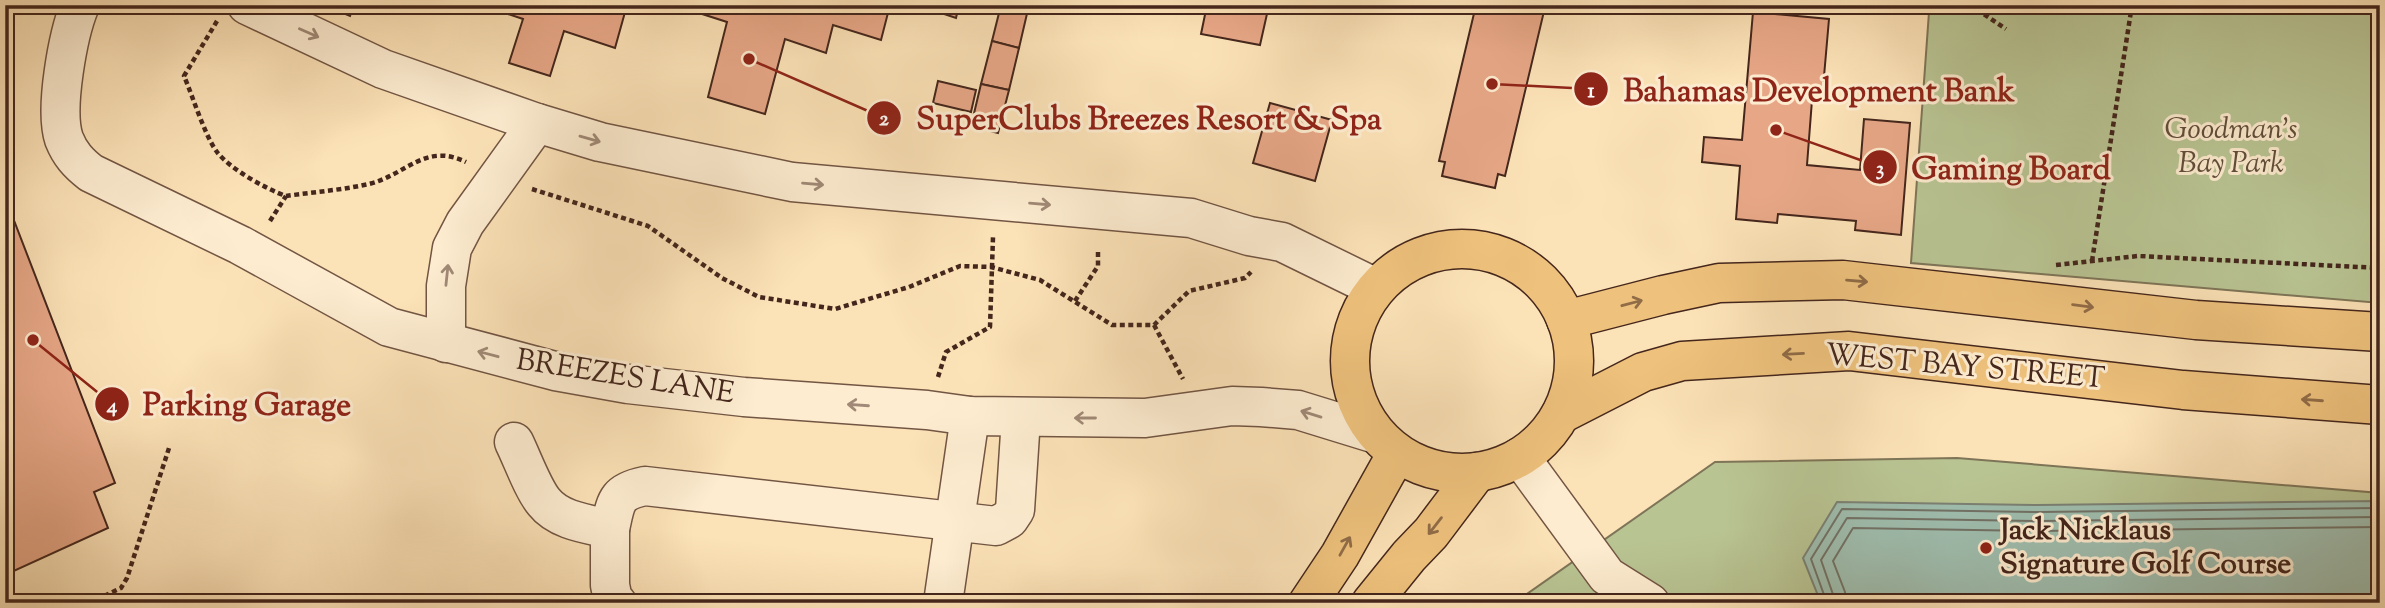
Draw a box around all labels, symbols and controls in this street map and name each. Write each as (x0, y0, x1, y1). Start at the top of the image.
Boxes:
one-way arrow (298, 27, 319, 40)
callout: Bahamas Development Bank (1574, 63, 2028, 116)
text: Bahamas Development Bank (1623, 70, 2015, 116)
text: 1 (1587, 77, 1595, 107)
callout: SuperClubs Breezes Resort & Spa (867, 91, 1395, 144)
text: SuperClubs Breezes Resort & Spa (916, 98, 1382, 144)
text: 2 (879, 105, 889, 135)
park label: Goodman's Bay Park (2164, 109, 2298, 186)
one-way arrow (579, 133, 601, 146)
callout: Gaming Board (1862, 141, 2125, 194)
text: Gaming Board (1911, 148, 2111, 194)
text: 3 (1876, 155, 1884, 185)
one-way arrow (801, 178, 824, 191)
one-way arrow (1028, 198, 1050, 211)
one-way arrow (441, 264, 454, 287)
one-way arrow (1845, 275, 1868, 288)
one-way arrow (1620, 296, 1643, 309)
one-way arrow (2071, 300, 2094, 313)
street label: WEST BAY STREET (1823, 334, 2107, 402)
street label: BREEZES LANE (513, 340, 737, 416)
one-way arrow (477, 347, 499, 360)
one-way arrow (1782, 347, 1805, 360)
callout: Parking Garage (94, 378, 366, 431)
text: Parking Garage (143, 384, 351, 430)
text: 4 (106, 392, 118, 422)
one-way arrow (2301, 393, 2323, 406)
one-way arrow (848, 398, 870, 411)
one-way arrow (1301, 407, 1323, 420)
one-way arrow (1074, 411, 1097, 425)
place label: Jack Nicklaus Signature Golf Course (1998, 510, 2291, 587)
one-way arrow (1428, 517, 1443, 535)
one-way arrow (1339, 536, 1353, 556)
marker: Jack Nicklaus Signature Golf Course (1978, 540, 1994, 556)

